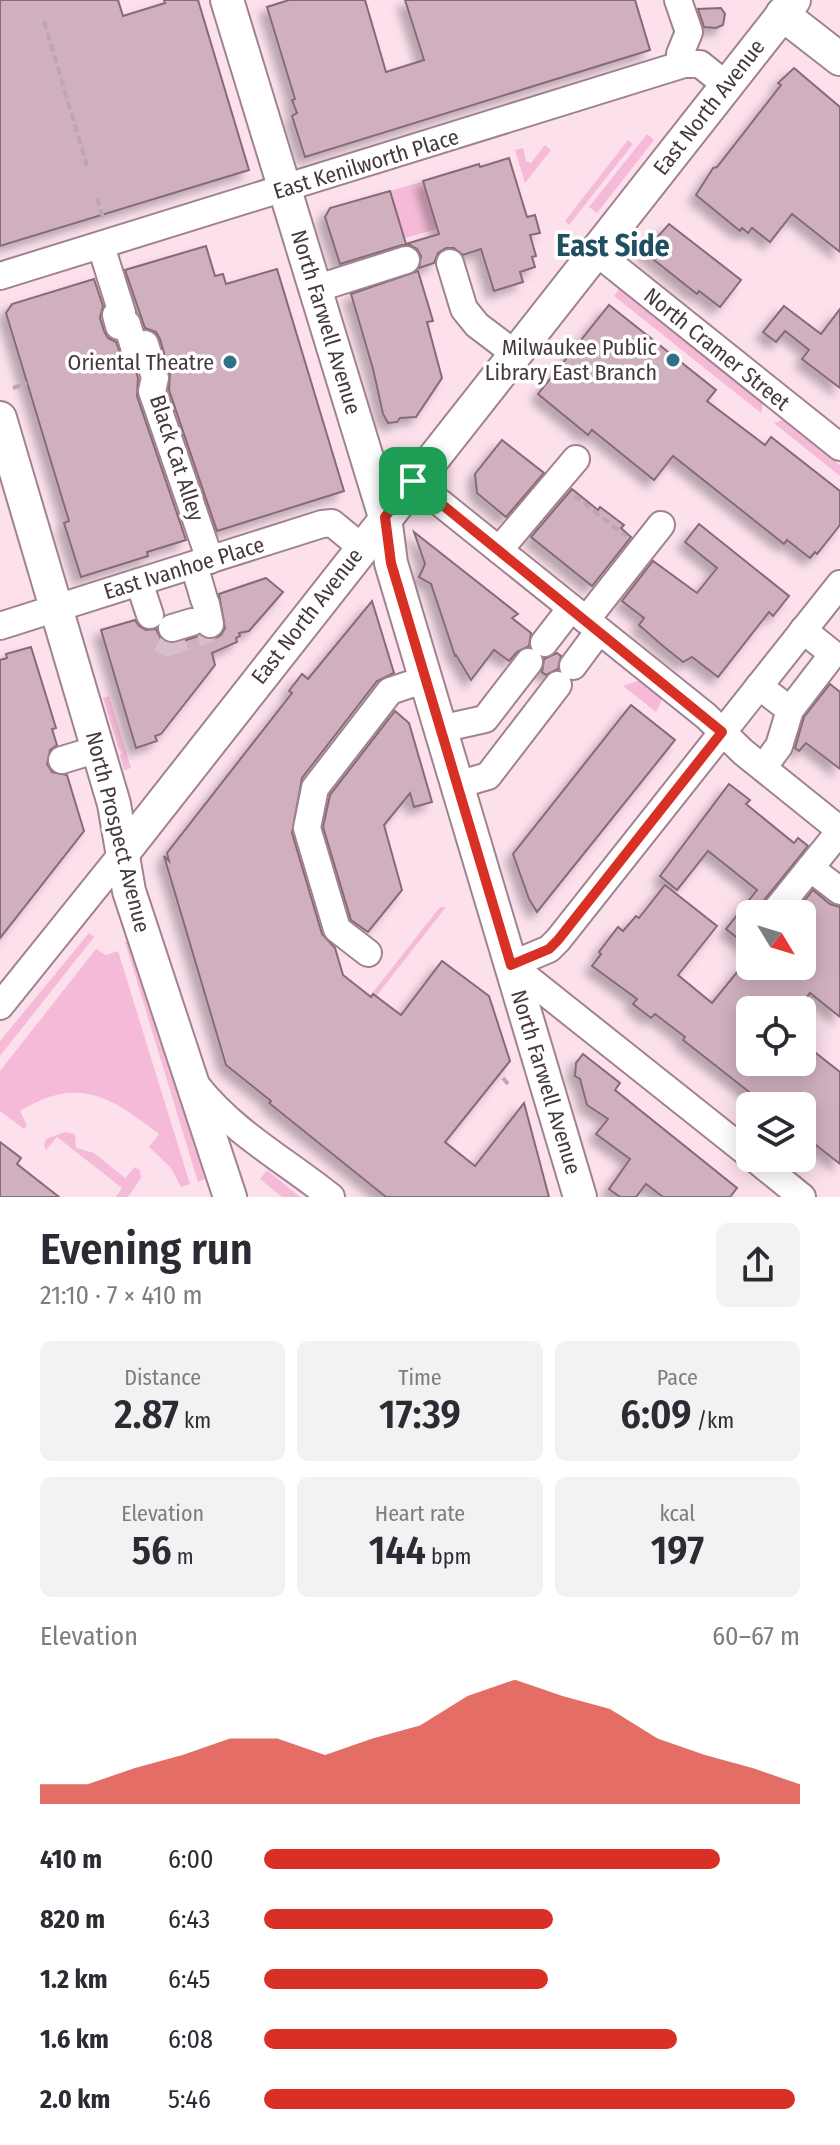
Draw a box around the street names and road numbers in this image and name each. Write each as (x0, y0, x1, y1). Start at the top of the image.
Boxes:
street label: East North Avenue (648, 34, 770, 180)
street label: East Kenilworth Place (270, 123, 462, 205)
street label: North Farwell Avenue (285, 226, 367, 418)
street label: North Cramer Street (639, 282, 796, 417)
street label: Black Cat Alley (144, 391, 210, 525)
street label: East Ivanhoe Place (100, 531, 268, 605)
street label: East North Avenue (246, 543, 368, 689)
street label: North Prospect Avenue (80, 729, 156, 935)
street label: North Farwell Avenue (505, 986, 587, 1178)

